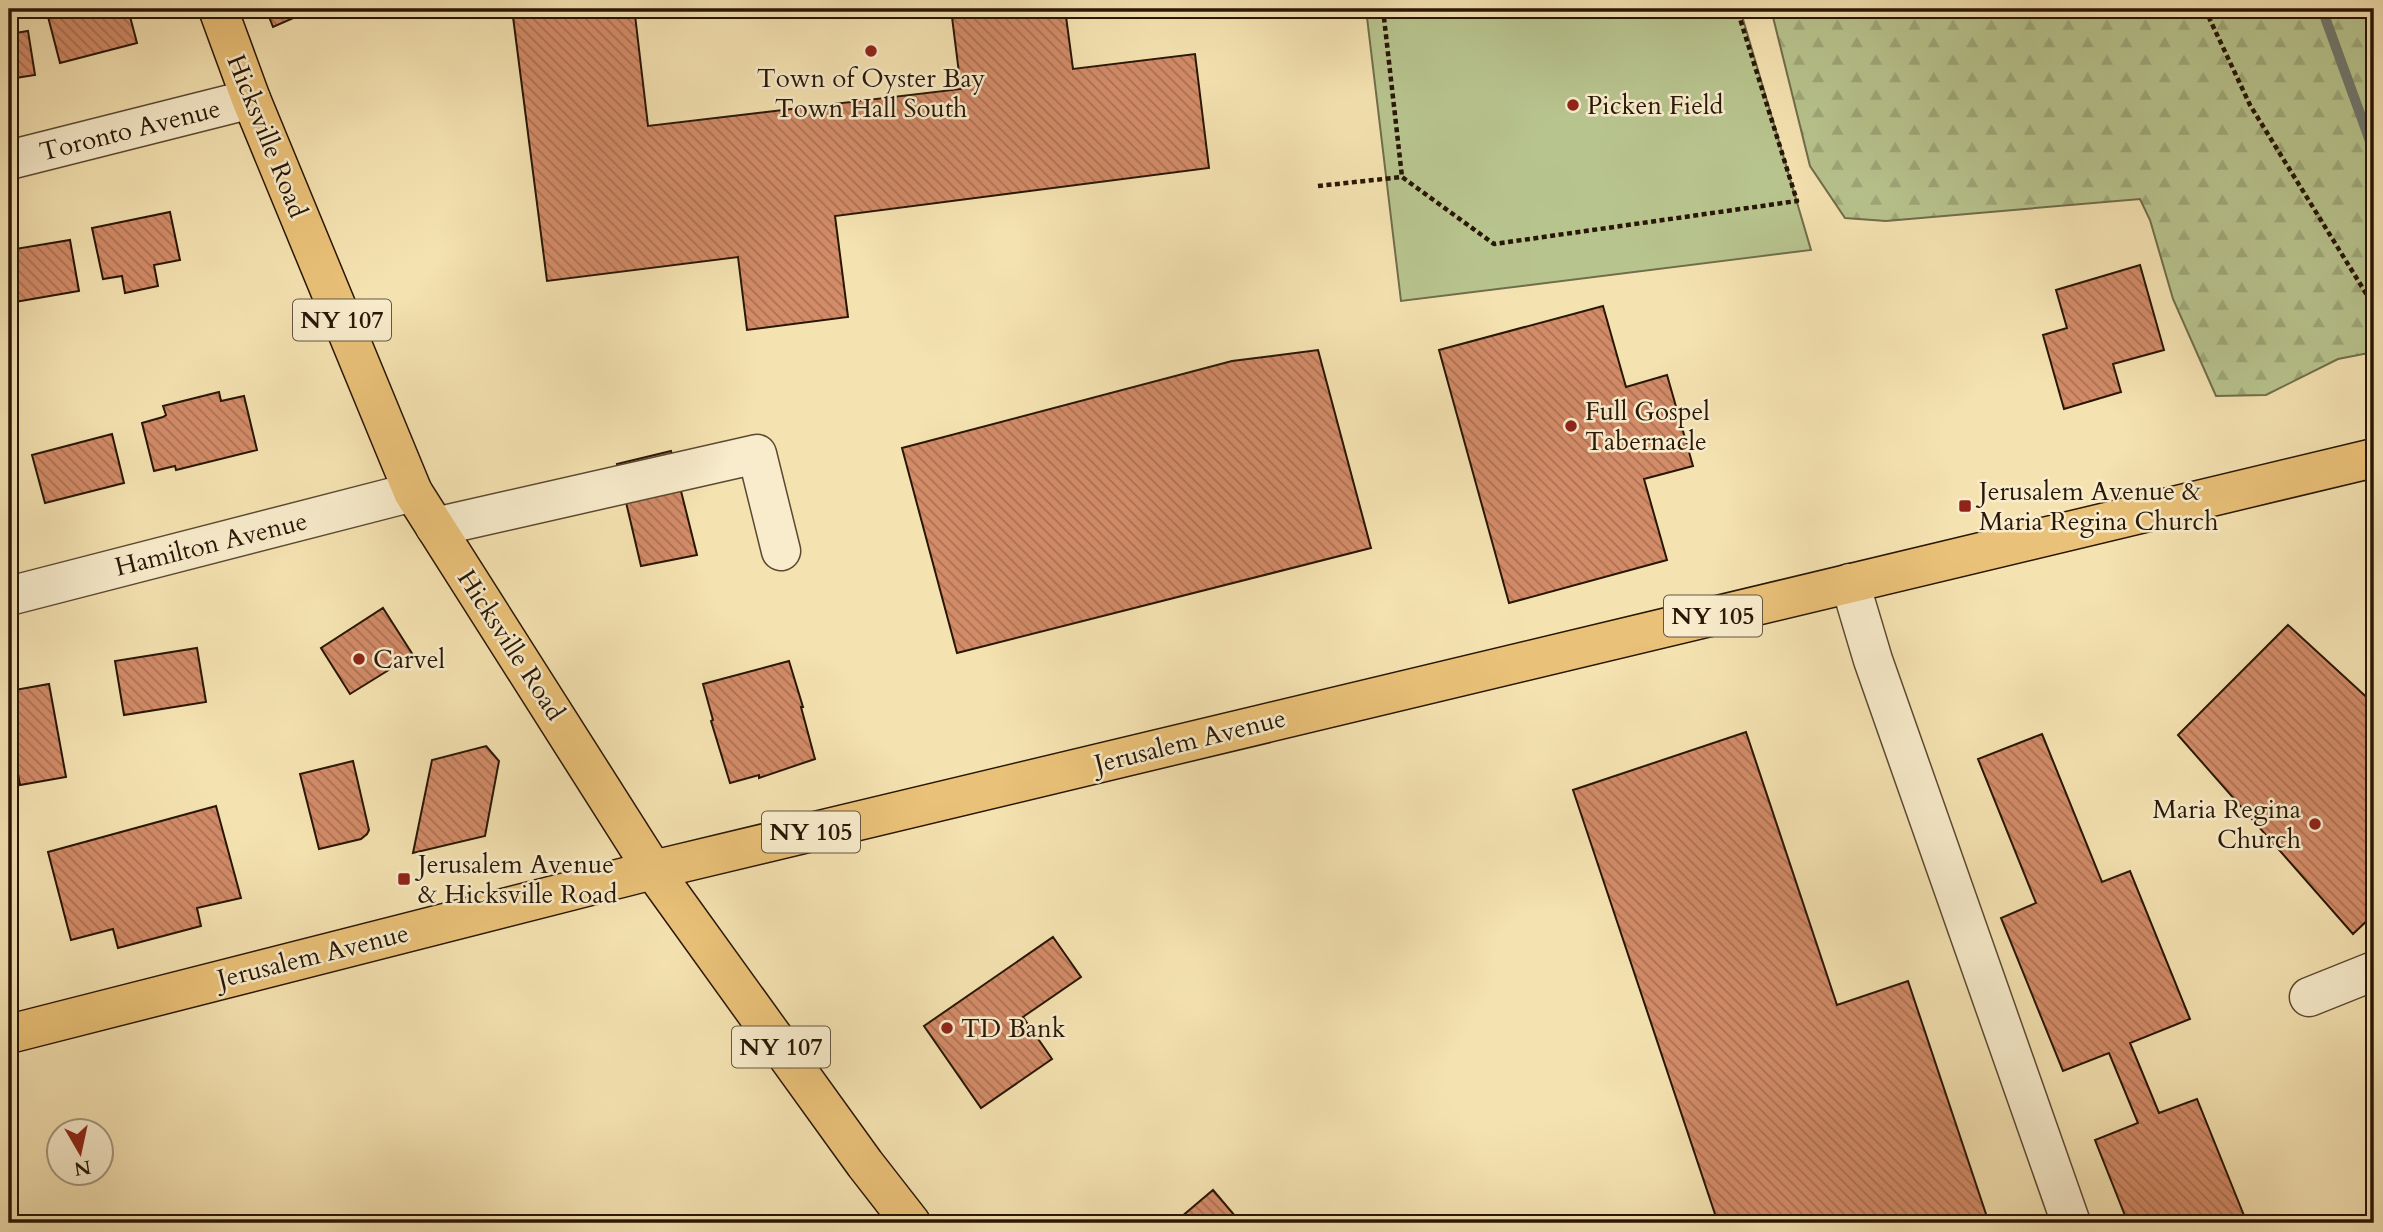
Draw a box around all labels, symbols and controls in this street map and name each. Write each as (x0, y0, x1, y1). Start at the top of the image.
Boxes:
marker: Town of Oyster Bay Town Hall South (863, 43, 879, 59)
street label: Hicksville Road (218, 49, 316, 223)
place label: Town of Oyster Bay Town Hall South (757, 61, 986, 126)
place label: Picken Field (1587, 88, 1724, 123)
street label: Toronto Avenue (36, 91, 224, 169)
marker: Picken Field (1565, 97, 1581, 113)
road number: NY 107 (293, 300, 391, 340)
place label: Full Gospel Tabernacle (1585, 394, 1710, 459)
marker: Full Gospel Tabernacle (1563, 418, 1579, 434)
place label: Jerusalem Avenue & Maria Regina Church (1975, 474, 2218, 539)
marker: Jerusalem Avenue & Maria Regina Church (1957, 498, 1973, 514)
street label: Hamilton Avenue (111, 503, 311, 585)
street label: Hicksville Road (449, 563, 573, 727)
road number: NY 105 (1664, 596, 1762, 636)
place label: Carvel (373, 642, 446, 677)
marker: Carvel (351, 651, 367, 667)
street label: Jerusalem Avenue (1087, 700, 1289, 783)
place label: Maria Regina Church (2153, 792, 2301, 857)
road number: NY 105 (762, 812, 860, 852)
marker: Maria Regina Church (2307, 816, 2323, 832)
place label: Jerusalem Avenue & Hicksville Road (414, 847, 618, 912)
marker: Jerusalem Avenue & Hicksville Road (396, 871, 412, 887)
street label: Jerusalem Avenue (210, 915, 412, 998)
place label: TD Bank (961, 1011, 1066, 1046)
marker: TD Bank (939, 1020, 955, 1036)
road number: NY 107 (732, 1027, 830, 1068)
north arrow (46, 1116, 116, 1186)
text: N (72, 1154, 93, 1182)

